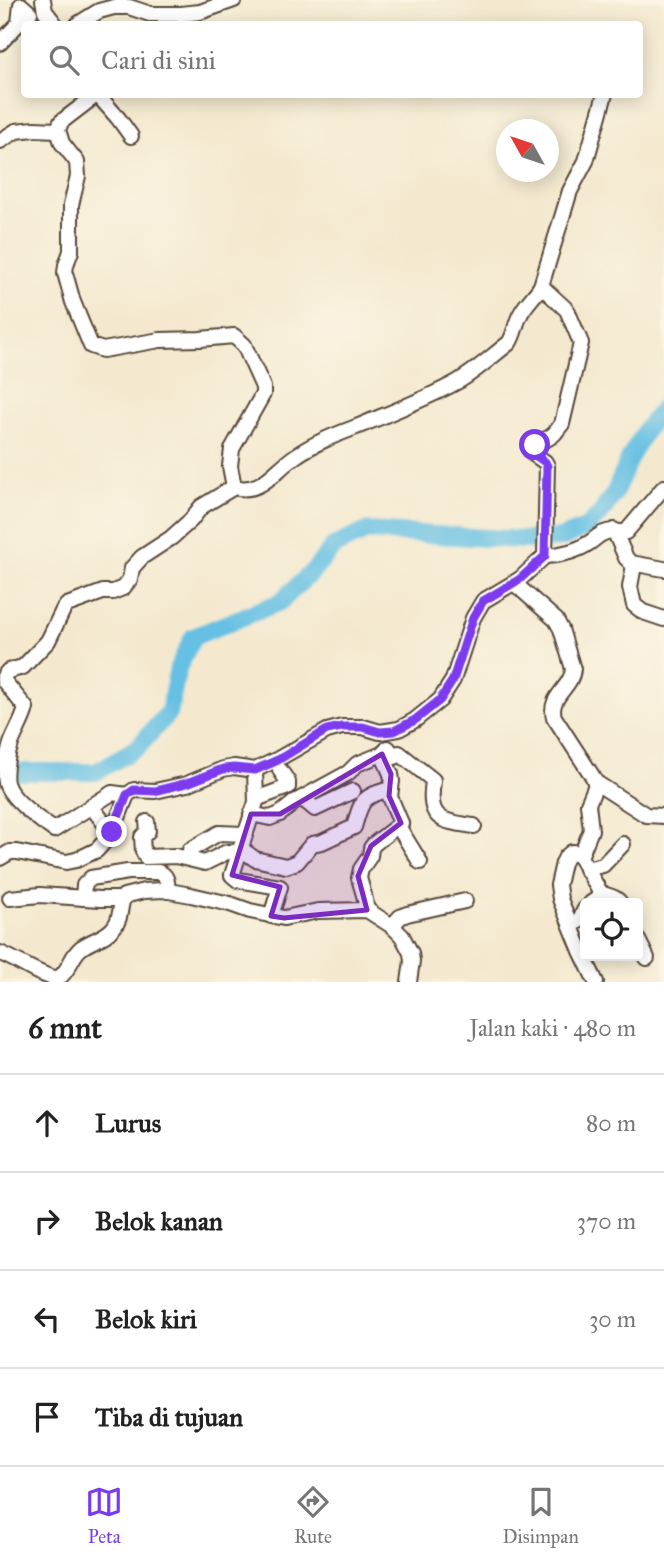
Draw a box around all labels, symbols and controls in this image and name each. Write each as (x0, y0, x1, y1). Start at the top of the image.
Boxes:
search box (21, 21, 643, 98)
icon: search (45, 41, 83, 79)
text: Cari di sini (101, 44, 216, 76)
north arrow (496, 119, 559, 182)
route start (519, 429, 550, 460)
route end (96, 816, 127, 847)
map controls (580, 898, 643, 961)
button: locate (580, 898, 643, 961)
text: 6 mnt (28, 1010, 102, 1046)
text: Jalan kaki · 480 m (469, 1014, 636, 1042)
icon: ahead (28, 1104, 66, 1142)
text: Lurus (95, 1107, 161, 1139)
text: 80 m (586, 1109, 636, 1137)
icon: right (28, 1202, 66, 1240)
text: Belok kanan (95, 1205, 223, 1237)
text: 370 m (577, 1207, 636, 1235)
icon: left (28, 1300, 66, 1338)
text: Belok kiri (95, 1303, 197, 1335)
text: 30 m (589, 1305, 636, 1333)
icon: arrive (28, 1398, 66, 1436)
text: Tiba di tujuan (95, 1401, 243, 1433)
tab: Peta (85, 1483, 123, 1548)
tab: Rute (294, 1483, 332, 1548)
tab: Disimpan (503, 1483, 579, 1548)

